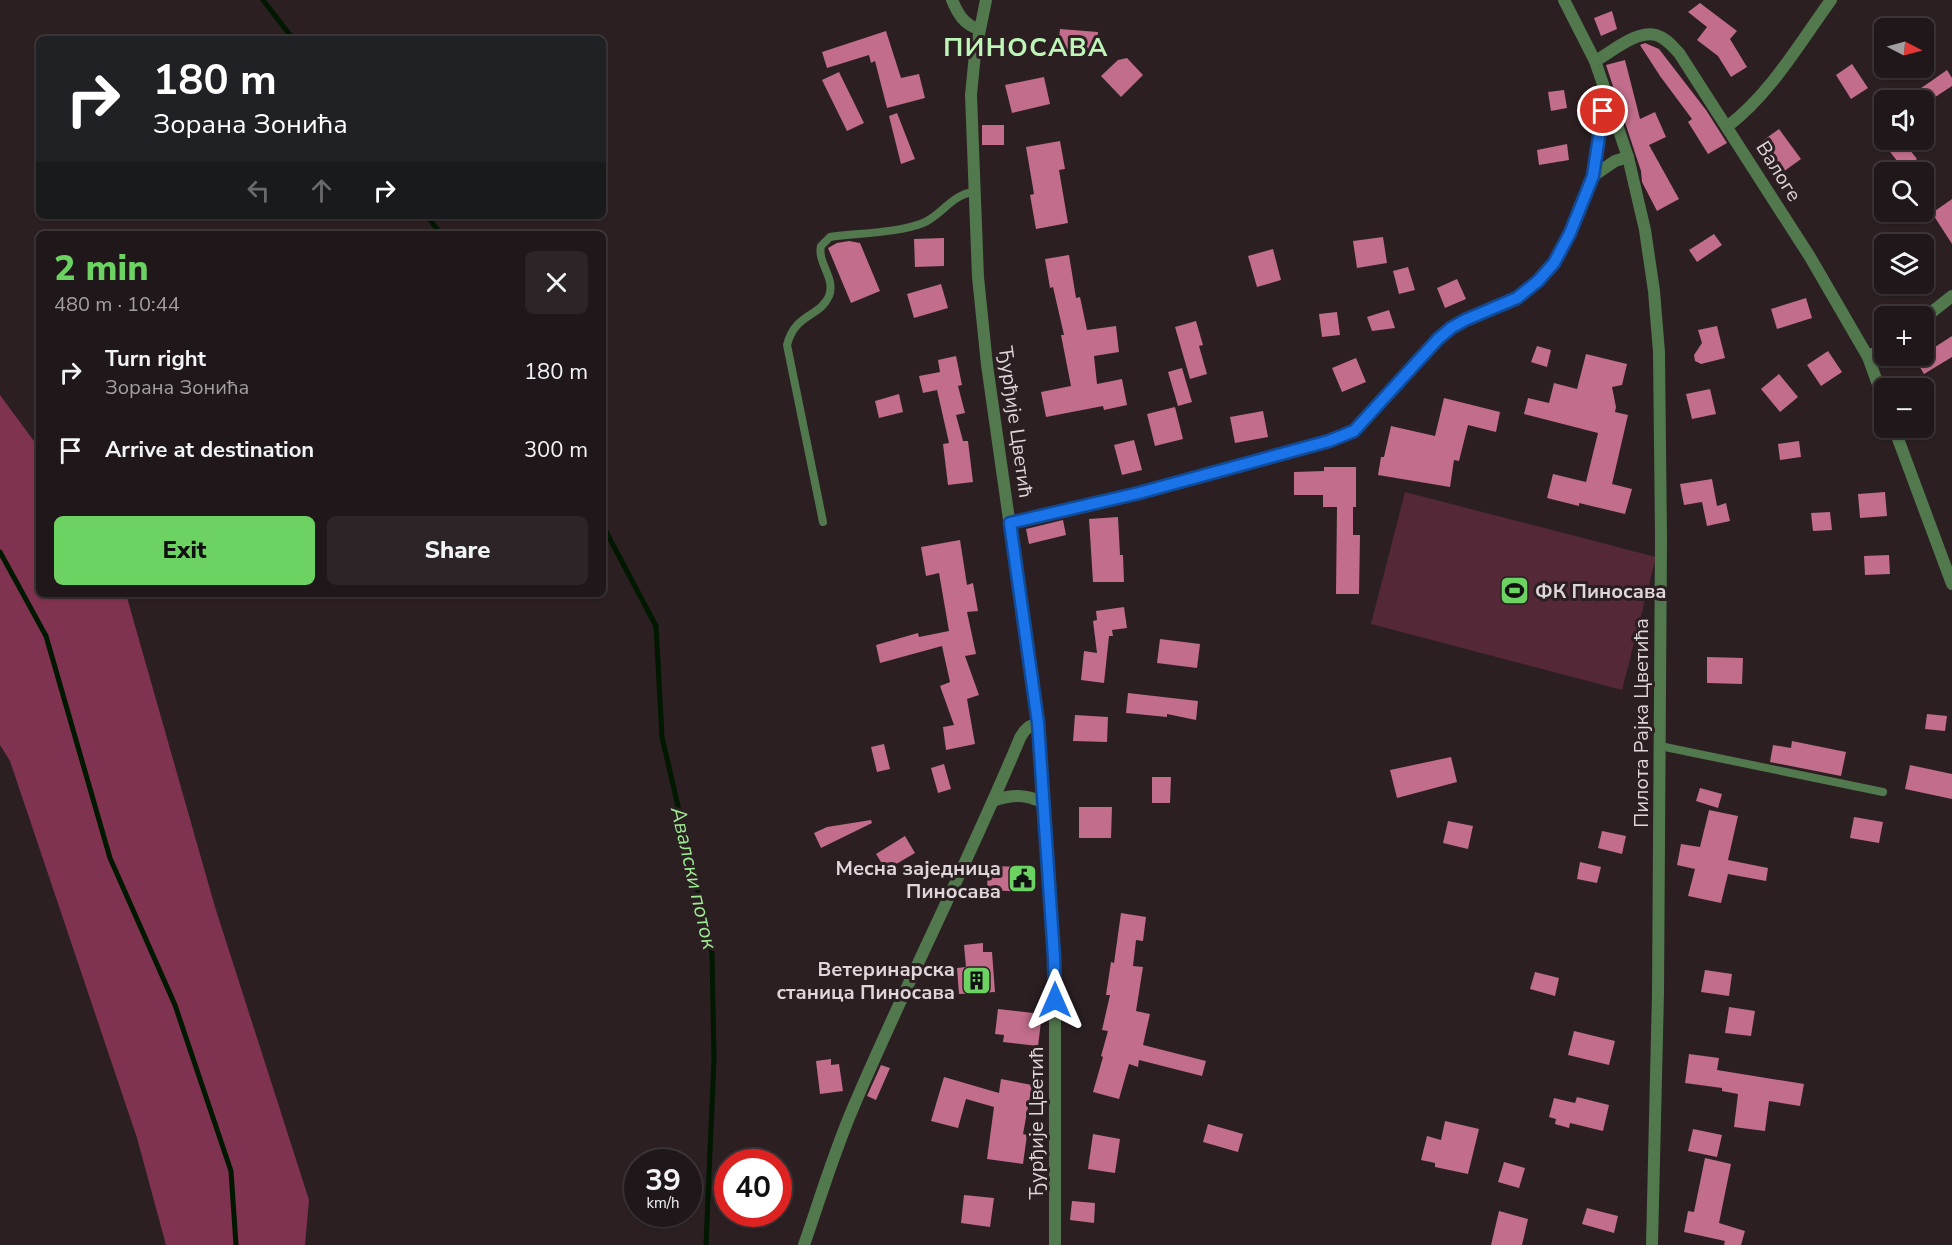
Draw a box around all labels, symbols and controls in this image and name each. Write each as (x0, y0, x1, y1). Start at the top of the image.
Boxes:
north arrow (1874, 18, 1934, 78)
map controls (1874, 18, 1934, 438)
district label: ПИНОСАВА (943, 30, 1109, 65)
text: 180 m (153, 52, 277, 109)
icon: right (54, 60, 132, 138)
pin (1577, 85, 1628, 136)
button: sound (1874, 90, 1934, 150)
icon: arrive (1586, 94, 1619, 127)
text: Зорана Зонића (153, 106, 348, 143)
street label: Валоге (1749, 136, 1808, 207)
button: search (1874, 162, 1934, 222)
icon: left (242, 174, 275, 207)
icon: ahead (305, 174, 338, 207)
icon: right (368, 174, 401, 207)
button: layers (1874, 234, 1934, 294)
text: 2 min (54, 244, 149, 293)
button: close (525, 251, 588, 314)
text: 480 m · 10:44 (54, 291, 180, 318)
button: + (1874, 306, 1934, 366)
text: Turn right (105, 344, 206, 374)
street label: Ђурђије Цветић (991, 344, 1040, 500)
icon: right (54, 356, 87, 389)
text: 180 m (524, 357, 588, 387)
text: Зорана Зонића (105, 374, 249, 401)
button: − (1874, 378, 1934, 438)
icon: arrive (54, 434, 87, 467)
text: Arrive at destination (105, 435, 314, 465)
text: 300 m (524, 435, 588, 465)
button: Exit (54, 516, 315, 585)
button: Share (327, 516, 588, 585)
sports icon: ФК Пиносава (1498, 575, 1530, 607)
place label: ФК Пиносава (1535, 578, 1667, 605)
street label: Пилота Рајка Цветића (1628, 618, 1655, 828)
water label: Авалски поток (664, 803, 724, 953)
place label: Месна заједница Пиносава (836, 855, 1001, 905)
public building icon: Месна заједница Пиносава (1006, 863, 1038, 895)
place label: Ветеринарска станица Пиносава (776, 956, 955, 1006)
building icon: Ветеринарска станица Пиносава (960, 964, 992, 996)
position arrow (1023, 968, 1087, 1032)
street label: Ђурђије Цветић (1023, 1046, 1050, 1200)
speed limit sign: 40 (714, 1149, 792, 1227)
text: 39 (645, 1160, 681, 1201)
text: km/h (646, 1193, 680, 1213)

